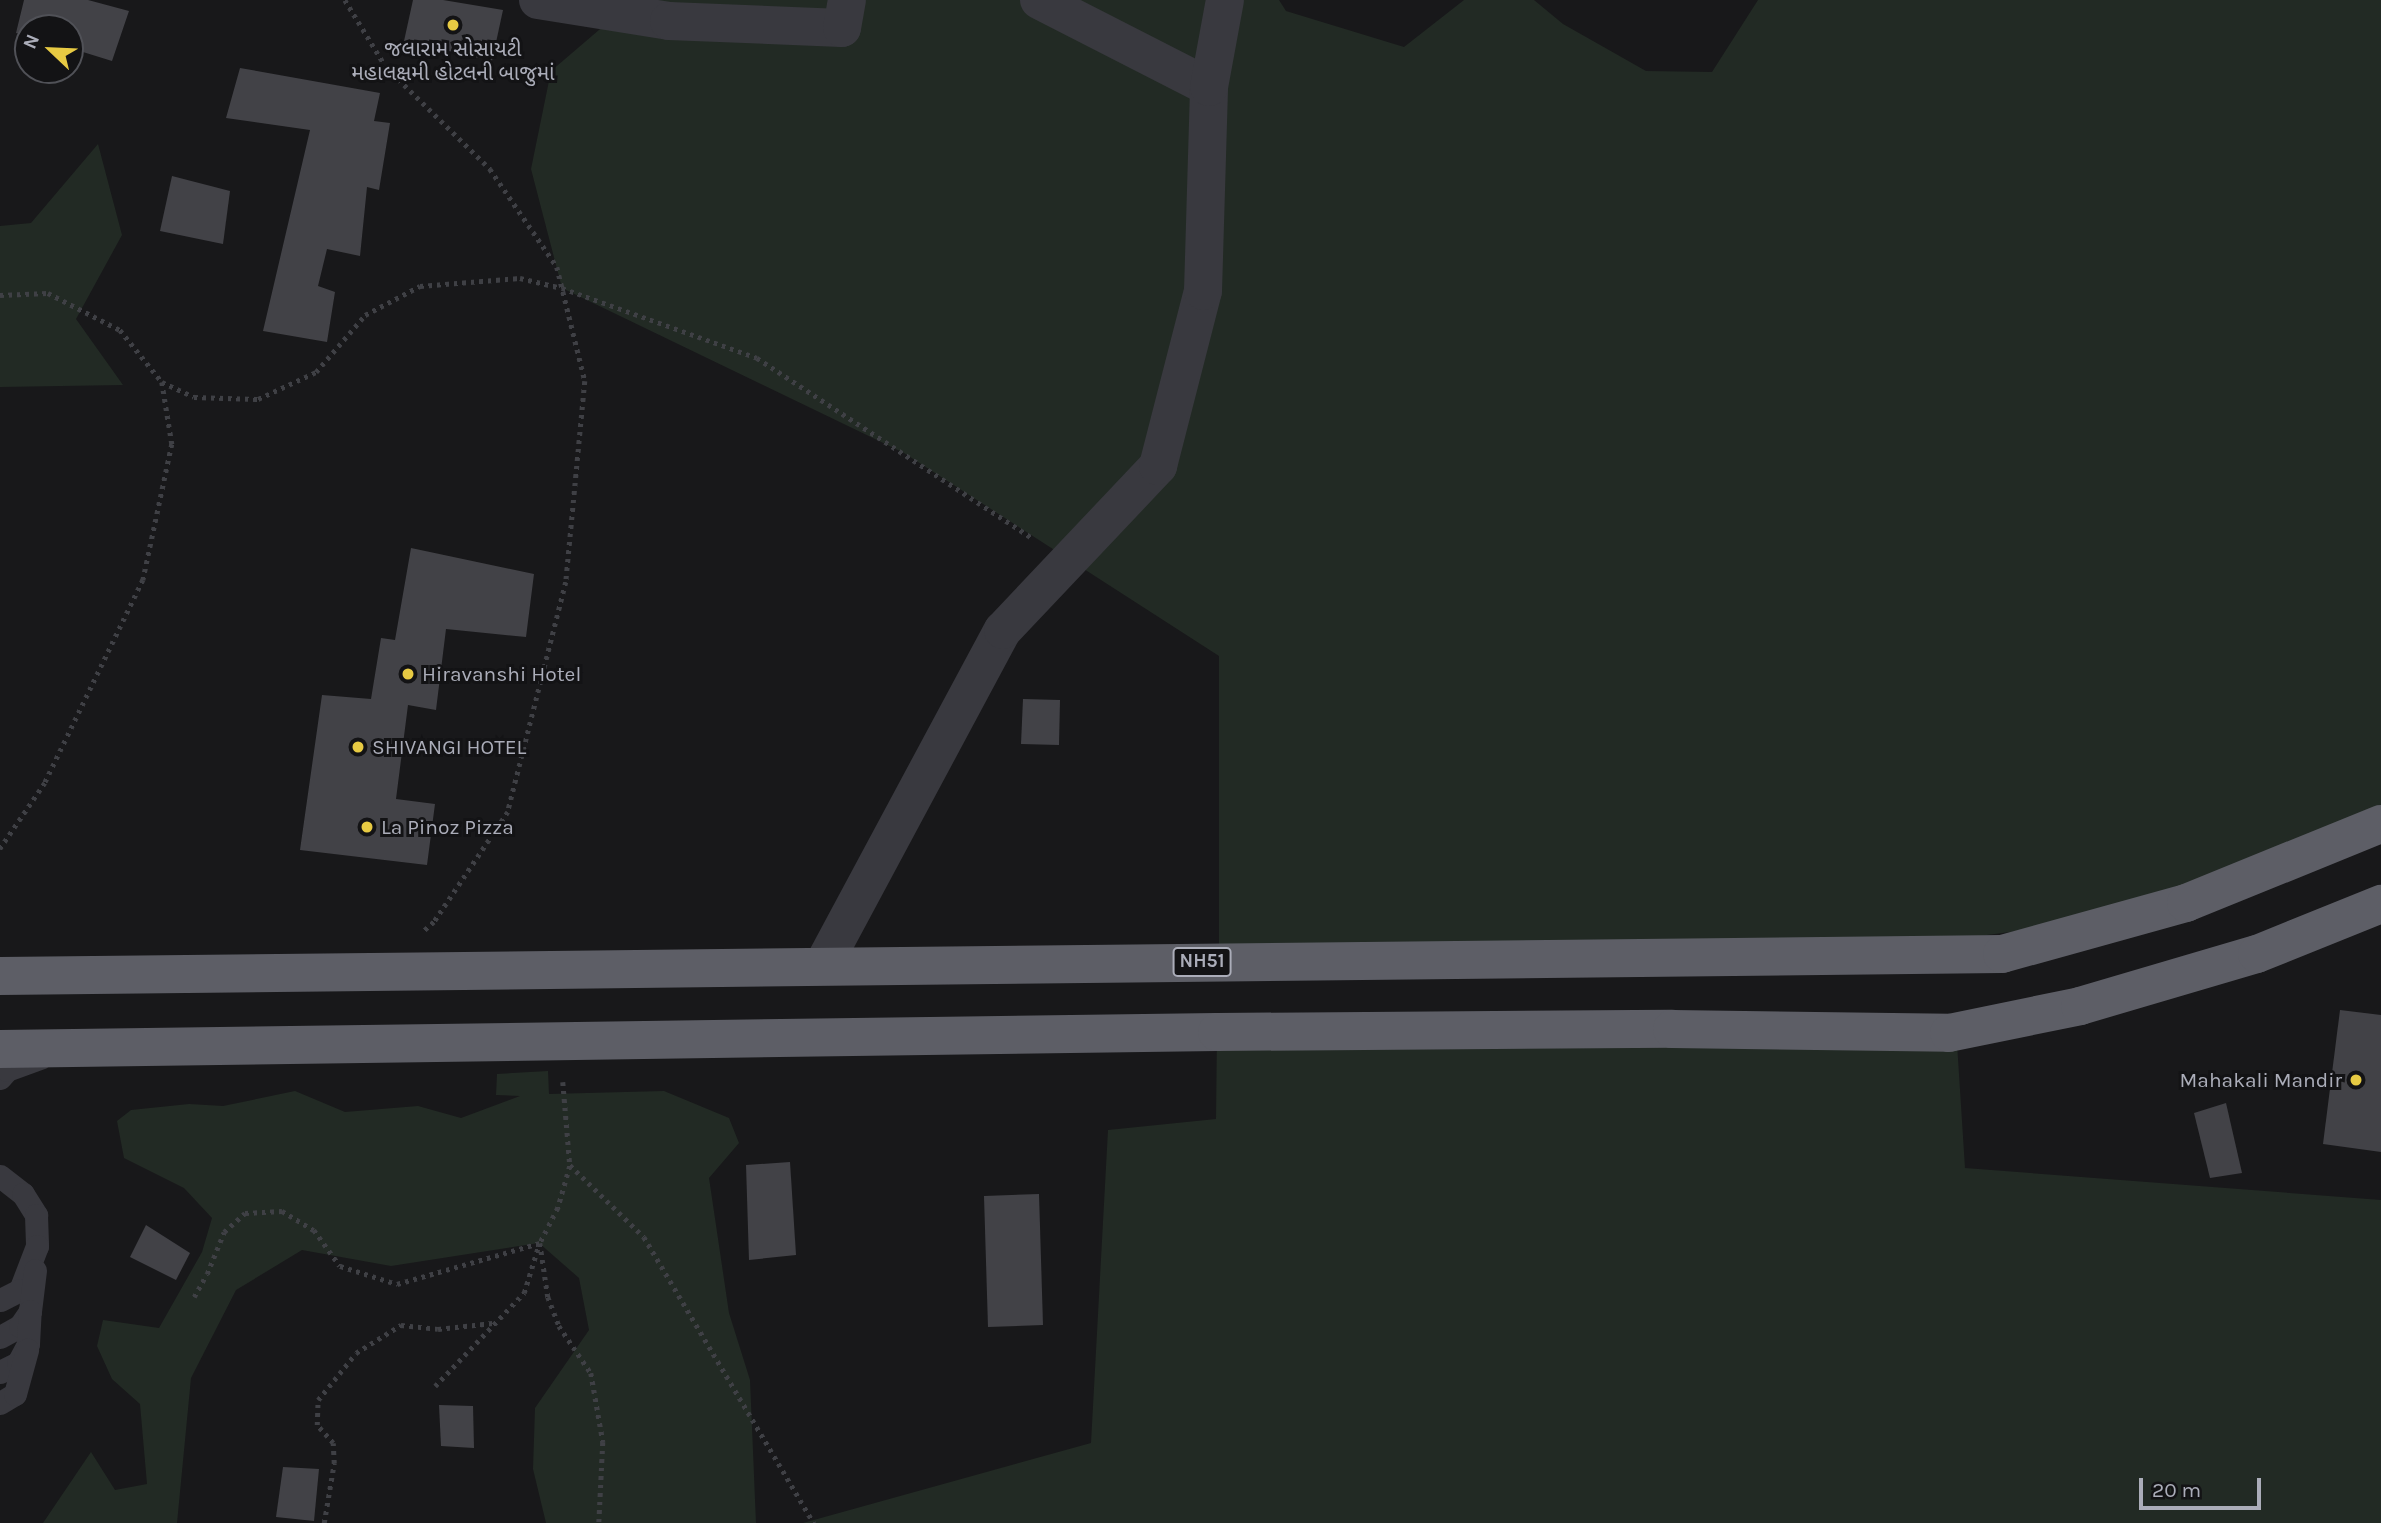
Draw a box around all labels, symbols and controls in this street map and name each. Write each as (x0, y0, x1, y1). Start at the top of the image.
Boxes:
north arrow (14, 14, 84, 84)
marker: જલારામ સોસાયટી મહાલ‌ક્ષમી હોટલની બાજુમાં (445, 17, 461, 33)
text: N (19, 31, 44, 52)
place label: જલારામ સોસાયટી મહાલ‌ક્ષમી હોટલની બાજુમાં (351, 36, 555, 86)
place label: Hiravanshi Hotel (422, 661, 581, 687)
marker: Hiravanshi Hotel (400, 666, 416, 682)
place label: SHIVANGI HOTEL (372, 734, 526, 760)
marker: SHIVANGI HOTEL (350, 739, 366, 755)
place label: La Pinoz Pizza (381, 814, 514, 840)
marker: La Pinoz Pizza (359, 819, 375, 835)
road number: NH51 (1172, 946, 1232, 978)
place label: Mahakali Mandir (2180, 1067, 2342, 1093)
marker: Mahakali Mandir (2348, 1072, 2364, 1088)
scale bar (2143, 1464, 2266, 1508)
text: 20 m (2152, 1478, 2201, 1502)

